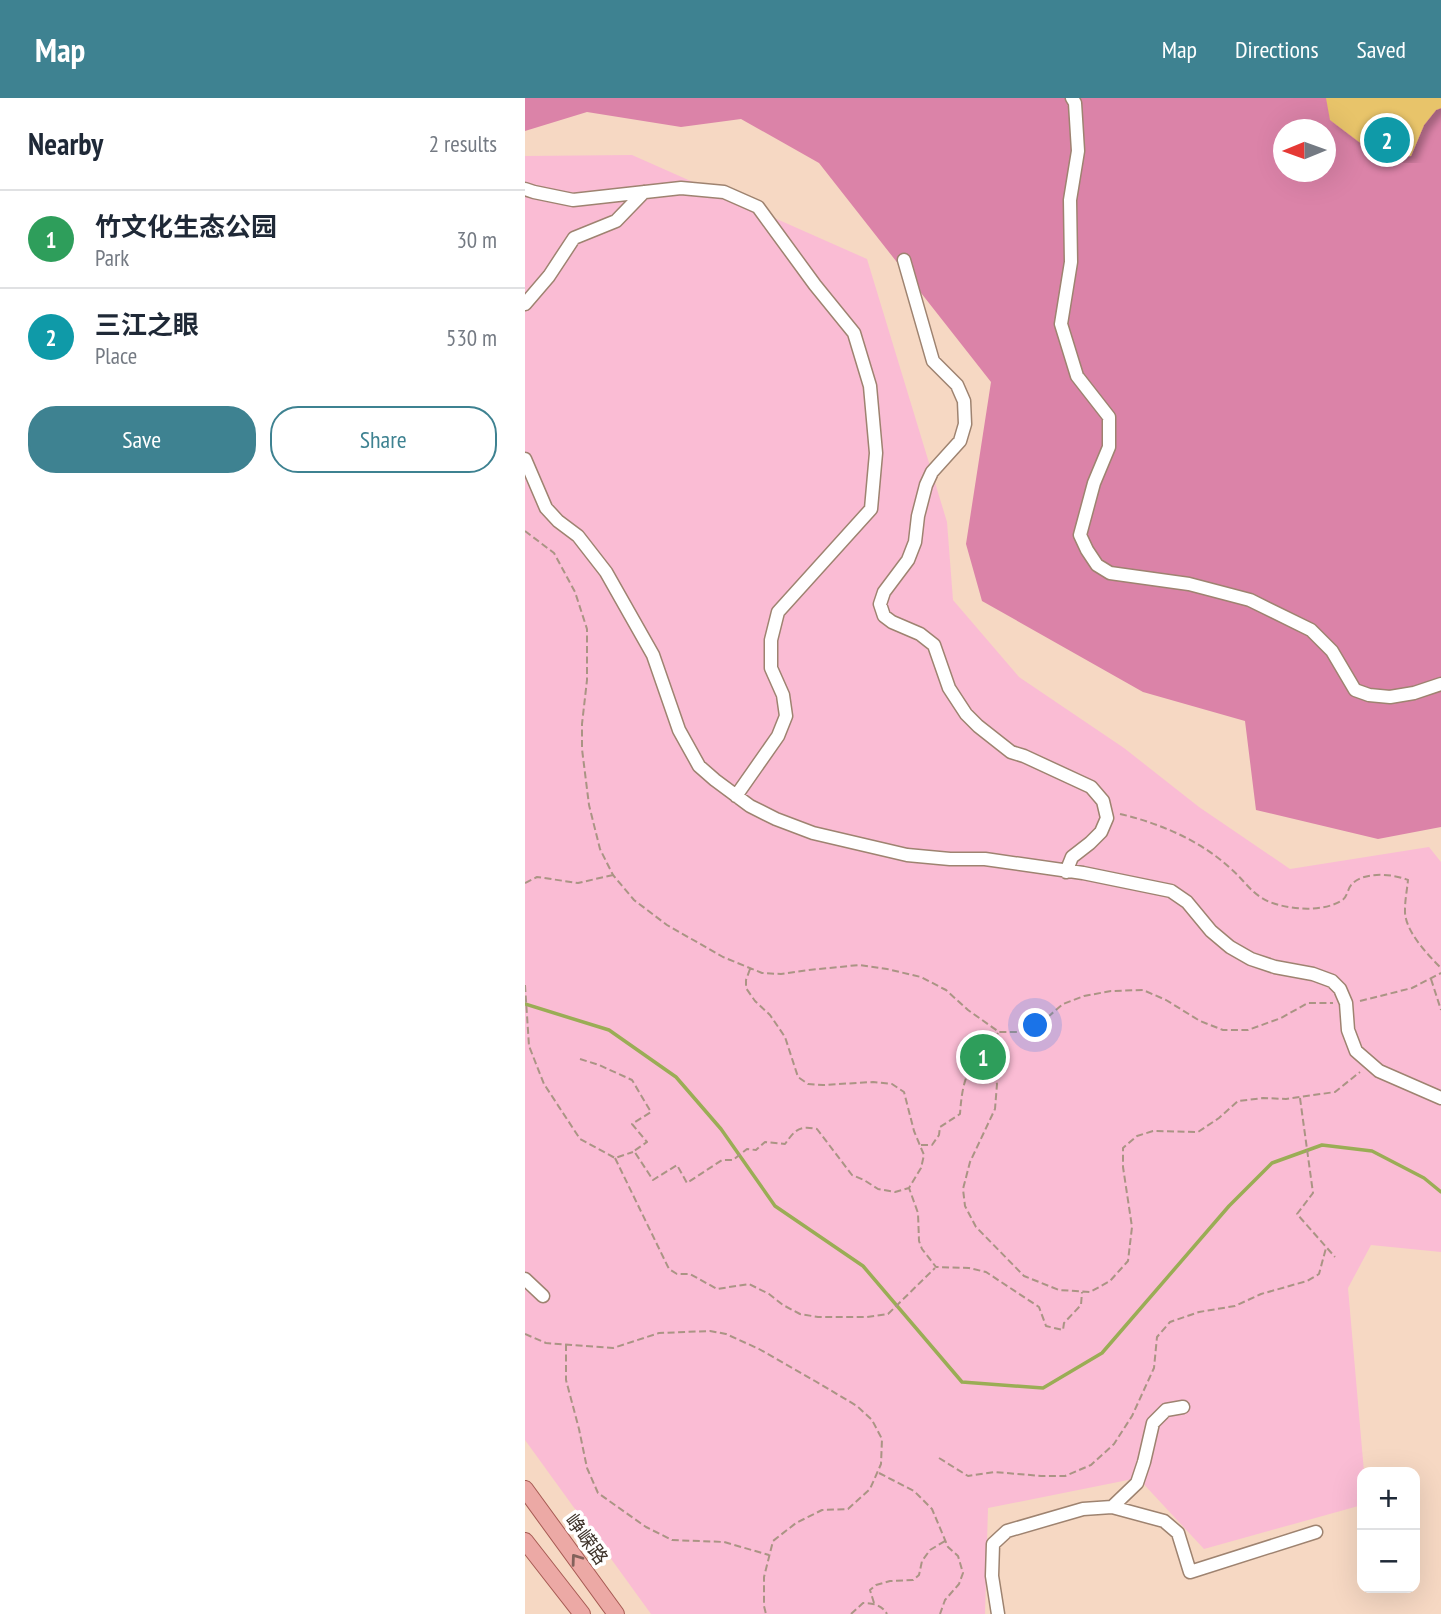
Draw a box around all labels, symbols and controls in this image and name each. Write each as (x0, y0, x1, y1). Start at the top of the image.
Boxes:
text: Map (35, 28, 85, 71)
text: Map (1162, 34, 1197, 65)
text: Directions (1235, 34, 1319, 65)
text: Saved (1357, 34, 1406, 65)
pin: 2 (1364, 114, 1410, 166)
north arrow (1273, 119, 1336, 182)
text: Nearby (28, 124, 103, 163)
text: 2 results (429, 129, 497, 158)
text: 竹文化生态公园 (95, 210, 277, 243)
text: 1 (46, 225, 57, 254)
text: 30 m (456, 225, 497, 254)
text: Park (95, 243, 129, 272)
text: 三江之眼 (95, 308, 199, 341)
text: 2 (46, 323, 57, 352)
text: 530 m (446, 323, 497, 352)
text: Place (95, 341, 137, 370)
button: Save (28, 406, 256, 473)
button: Share (270, 406, 497, 473)
your location (1018, 1008, 1052, 1042)
pin: 1 (960, 1031, 1006, 1083)
map controls (1357, 1467, 1420, 1593)
button: + (1357, 1467, 1420, 1530)
street label: 峥嵘路 (561, 1509, 613, 1569)
button: − (1357, 1530, 1420, 1593)
one-way arrow (571, 1554, 584, 1567)

